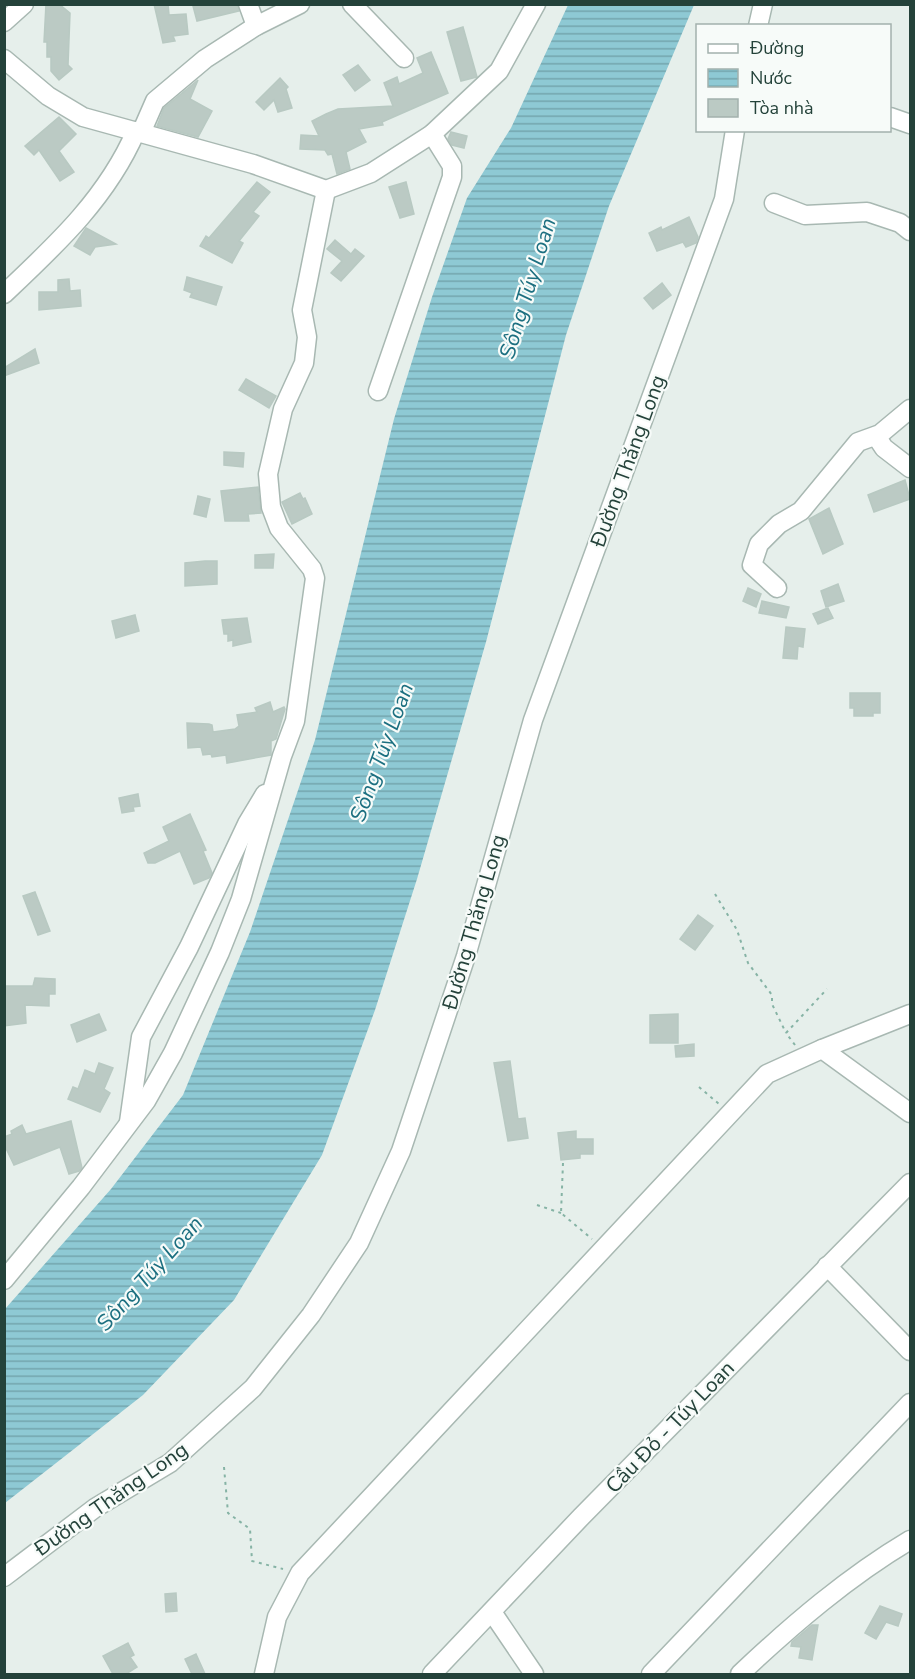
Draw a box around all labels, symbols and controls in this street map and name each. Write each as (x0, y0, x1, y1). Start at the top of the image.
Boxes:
legend (696, 24, 891, 132)
text: Đường (749, 36, 804, 60)
text: Nước (750, 66, 792, 90)
text: Tòa nhà (750, 96, 814, 120)
water label: Sông Túy Loan (492, 214, 564, 362)
street label: Đường Thăng Long (584, 371, 672, 552)
water label: Sông Túy Loan (343, 679, 421, 826)
street label: Đường Thăng Long (435, 831, 512, 1014)
water label: Sông Túy Loan (90, 1209, 210, 1338)
street label: Cầu Đỏ - Túy Loan (599, 1355, 741, 1499)
street label: Đường Thăng Long (28, 1436, 193, 1563)

